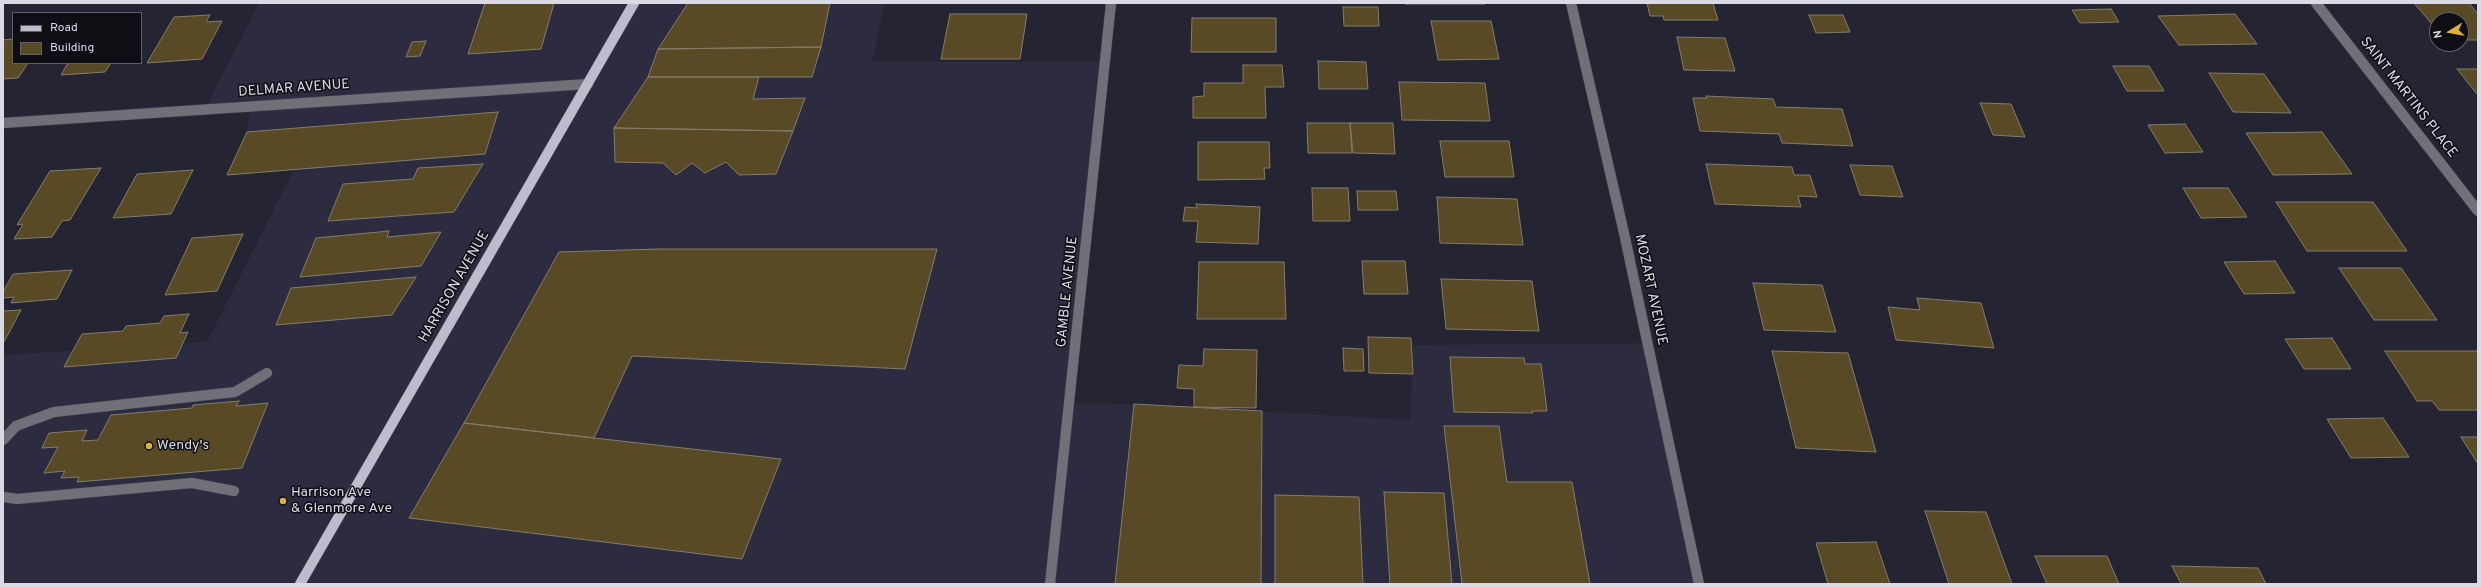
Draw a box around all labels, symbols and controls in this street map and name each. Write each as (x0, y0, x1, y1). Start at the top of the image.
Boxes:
legend (12, 12, 142, 64)
north arrow (2429, 12, 2469, 52)
text: Road (50, 20, 78, 36)
street label: SAINT MARTINS PLACE (2356, 34, 2460, 162)
text: Building (50, 40, 94, 56)
street label: DELMAR AVENUE (238, 77, 350, 101)
street label: HARRISON AVENUE (416, 228, 494, 346)
street label: MOZART AVENUE (1630, 233, 1670, 347)
street label: GAMBLE AVENUE (1054, 236, 1082, 348)
place label: Wendy's (157, 438, 209, 454)
marker: Wendy's (144, 441, 154, 451)
place label: Harrison Ave & Glenmore Ave (291, 485, 392, 518)
marker: Harrison Ave & Glenmore Ave (278, 496, 288, 506)

